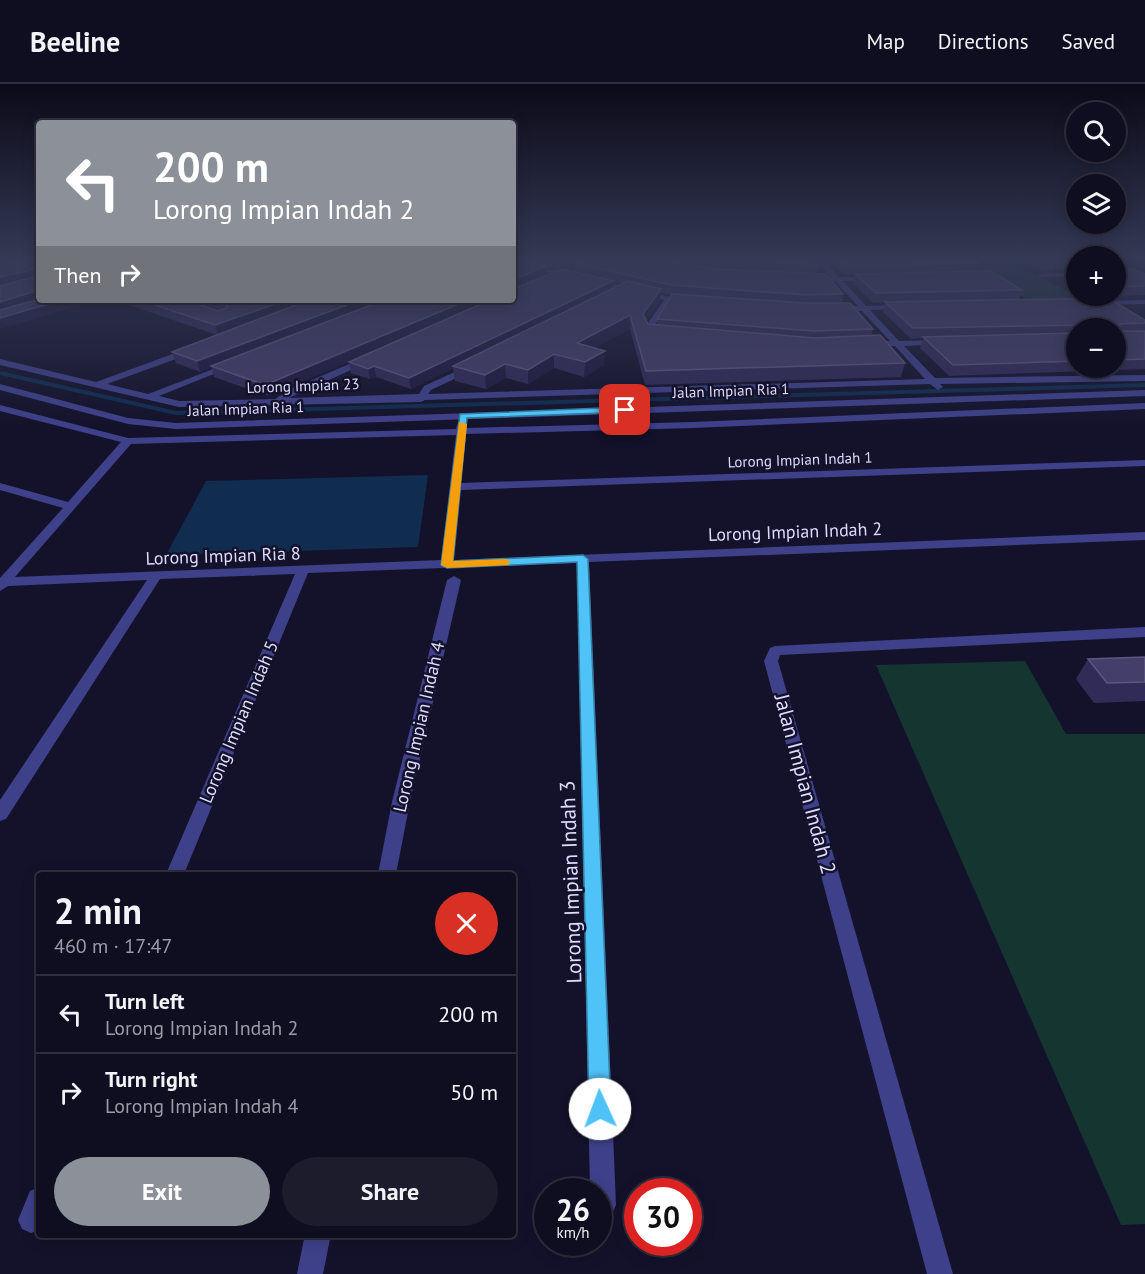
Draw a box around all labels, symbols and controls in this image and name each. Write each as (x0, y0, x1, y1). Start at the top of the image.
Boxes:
text: Beeline (30, 23, 120, 60)
text: Map (866, 28, 905, 55)
text: Directions (938, 28, 1029, 55)
text: Saved (1062, 28, 1115, 55)
map controls (1066, 102, 1126, 378)
button: search (1066, 102, 1126, 162)
text: 200 m (153, 139, 269, 194)
icon: left (54, 144, 132, 222)
button: layers (1066, 174, 1126, 234)
text: Lorong Impian Indah 2 (153, 192, 414, 226)
button: + (1066, 246, 1126, 306)
icon: right (113, 258, 146, 291)
text: Then (54, 261, 101, 289)
button: − (1066, 318, 1126, 378)
street label: Lorong Impian 23 (246, 374, 360, 397)
street label: Jalan Impian Ria 1 (671, 379, 790, 402)
pin (599, 384, 650, 435)
icon: arrive (608, 393, 641, 426)
street label: Jalan Impian Ria 1 (186, 397, 305, 420)
street label: Lorong Impian Indah 1 (727, 447, 873, 472)
street label: Lorong Impian Indah 2 (708, 517, 882, 546)
street label: Lorong Impian Ria 8 (145, 541, 301, 570)
street label: Lorong Impian Indah 5 (194, 637, 283, 806)
street label: Lorong Impian Indah 4 (388, 639, 449, 814)
street label: Jalan Impian Indah 2 (768, 690, 843, 877)
street label: Lorong Impian Indah 3 (553, 780, 588, 984)
text: 2 min (54, 887, 142, 934)
button: close (435, 892, 498, 955)
text: 460 m · 17:47 (54, 933, 172, 959)
text: Turn left (105, 987, 185, 1015)
icon: left (54, 998, 87, 1031)
text: 200 m (438, 1000, 498, 1028)
text: Lorong Impian Indah 2 (105, 1015, 298, 1041)
text: Turn right (105, 1065, 197, 1093)
icon: right (54, 1076, 87, 1109)
position arrow (568, 1077, 632, 1141)
text: 50 m (450, 1078, 498, 1106)
text: Lorong Impian Indah 4 (105, 1093, 298, 1119)
button: Exit (54, 1157, 270, 1226)
button: Share (282, 1157, 498, 1226)
speed limit sign: 30 (624, 1178, 702, 1256)
text: 26 (556, 1190, 590, 1229)
text: km/h (557, 1223, 589, 1242)

